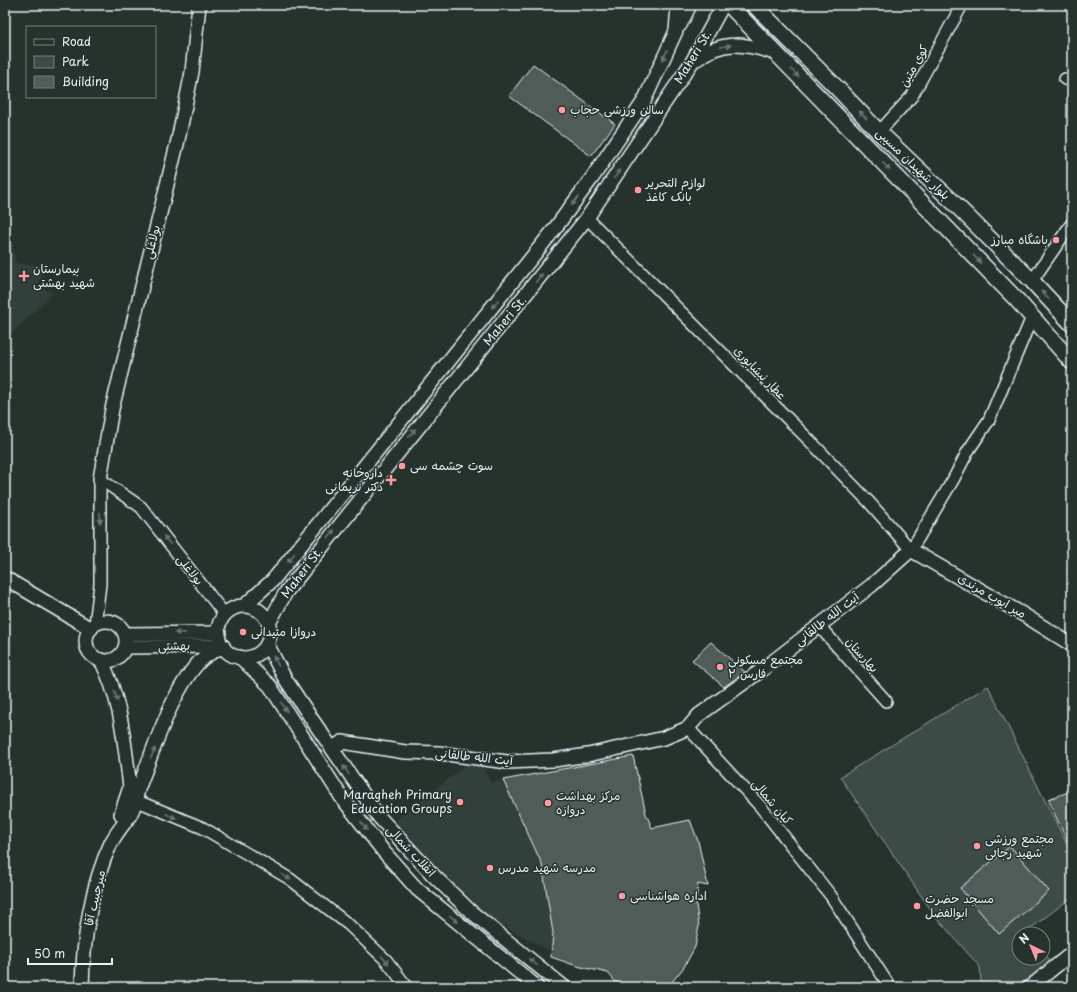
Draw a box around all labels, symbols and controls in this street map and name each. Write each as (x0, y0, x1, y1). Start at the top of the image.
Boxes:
legend (26, 26, 156, 98)
street label: Maheri St. (669, 26, 715, 87)
text: Road (62, 32, 91, 50)
street label: کوی متین (894, 41, 932, 90)
one-way arrow (720, 43, 733, 49)
one-way arrow (662, 50, 668, 61)
text: Park (62, 52, 89, 70)
one-way arrow (790, 68, 800, 78)
text: Building (62, 72, 109, 90)
place label: سالن ورزشی حجاب (570, 100, 664, 118)
marker: سالن ورزشی حجاب (557, 105, 567, 115)
one-way arrow (859, 110, 868, 121)
street label: بلوار شهیدان مسیبی (873, 123, 955, 203)
one-way arrow (881, 161, 891, 171)
one-way arrow (613, 169, 621, 179)
place label: لوازم التحریر بانک کاغذ (645, 173, 705, 205)
marker: لوازم التحریر بانک کاغذ (633, 185, 643, 195)
one-way arrow (571, 196, 579, 207)
street label: بولاغلی (138, 223, 164, 261)
place label: باشگاه مبارز (990, 230, 1048, 248)
marker: باشگاه مبارز (1051, 235, 1061, 245)
one-way arrow (972, 254, 982, 264)
place label: بیمارستان شهید بهشتی (33, 259, 95, 291)
marker: بیمارستان شهید بهشتی (18, 270, 30, 282)
one-way arrow (535, 273, 544, 283)
one-way arrow (1041, 290, 1050, 300)
street label: Maheri St. (478, 291, 530, 349)
one-way arrow (491, 298, 499, 309)
street label: عطار نیشابوری (730, 341, 791, 403)
one-way arrow (408, 427, 417, 438)
place label: سوت چشمه سی (410, 456, 493, 474)
marker: سوت چشمه سی (397, 461, 407, 471)
place label: داروخانه دكتر نریمانی (325, 463, 383, 495)
marker: داروخانه دكتر نریمانی (386, 475, 396, 485)
one-way arrow (97, 512, 103, 525)
one-way arrow (327, 529, 336, 540)
one-way arrow (162, 535, 171, 546)
street label: Maheri St. (276, 543, 326, 602)
street label: بولاغلی (173, 550, 209, 589)
one-way arrow (287, 553, 295, 563)
street label: میر ایوب مرندی (955, 568, 1030, 622)
street label: آیت الله طالقانی (790, 586, 863, 649)
place label: دروازا مئیدانی (251, 622, 316, 640)
marker: دروازا مئیدانی (238, 627, 248, 637)
one-way arrow (173, 630, 186, 636)
street label: بهارستان (842, 633, 884, 676)
street label: بهشتی (158, 636, 190, 654)
place label: مجتمع مسکونی فارس ۲ (728, 650, 803, 682)
one-way arrow (273, 655, 279, 666)
marker: مجتمع مسکونی فارس ۲ (715, 662, 725, 672)
one-way arrow (113, 690, 119, 702)
one-way arrow (280, 702, 288, 712)
street label: آیت الله طالقانی (434, 743, 515, 769)
one-way arrow (150, 746, 156, 758)
one-way arrow (342, 765, 350, 775)
street label: کیان شمالی (748, 774, 797, 828)
place label: Maragheh Primary Education Groups (343, 785, 453, 817)
place label: مرکز بهداشت دروازه (556, 786, 621, 818)
marker: Maragheh Primary Education Groups (455, 797, 465, 807)
marker: مرکز بهداشت دروازه (543, 798, 553, 808)
one-way arrow (165, 813, 176, 819)
street label: انقلاب شمالی (383, 820, 441, 880)
one-way arrow (360, 821, 368, 832)
place label: مجتمع ورزشی شهید رجائی (985, 829, 1054, 861)
marker: مجتمع ورزشی شهید رجائی (972, 841, 982, 851)
place label: مدرسه شهید مدرس (498, 858, 596, 876)
marker: مدرسه شهید مدرس (485, 863, 495, 873)
street label: میرحبیب آقا (79, 868, 109, 927)
one-way arrow (280, 873, 291, 880)
place label: اداره هواشناسی (630, 886, 707, 904)
place label: مسجد حضرت ابوالفضل (925, 889, 994, 921)
marker: اداره هواشناسی (617, 891, 627, 901)
marker: مسجد حضرت ابوالفضل (912, 901, 922, 911)
one-way arrow (449, 915, 460, 924)
north arrow (1011, 926, 1051, 966)
text: N (1015, 929, 1033, 948)
scale bar (28, 940, 112, 966)
text: 50 m (34, 944, 65, 962)
one-way arrow (380, 955, 390, 965)
one-way arrow (528, 958, 539, 967)

